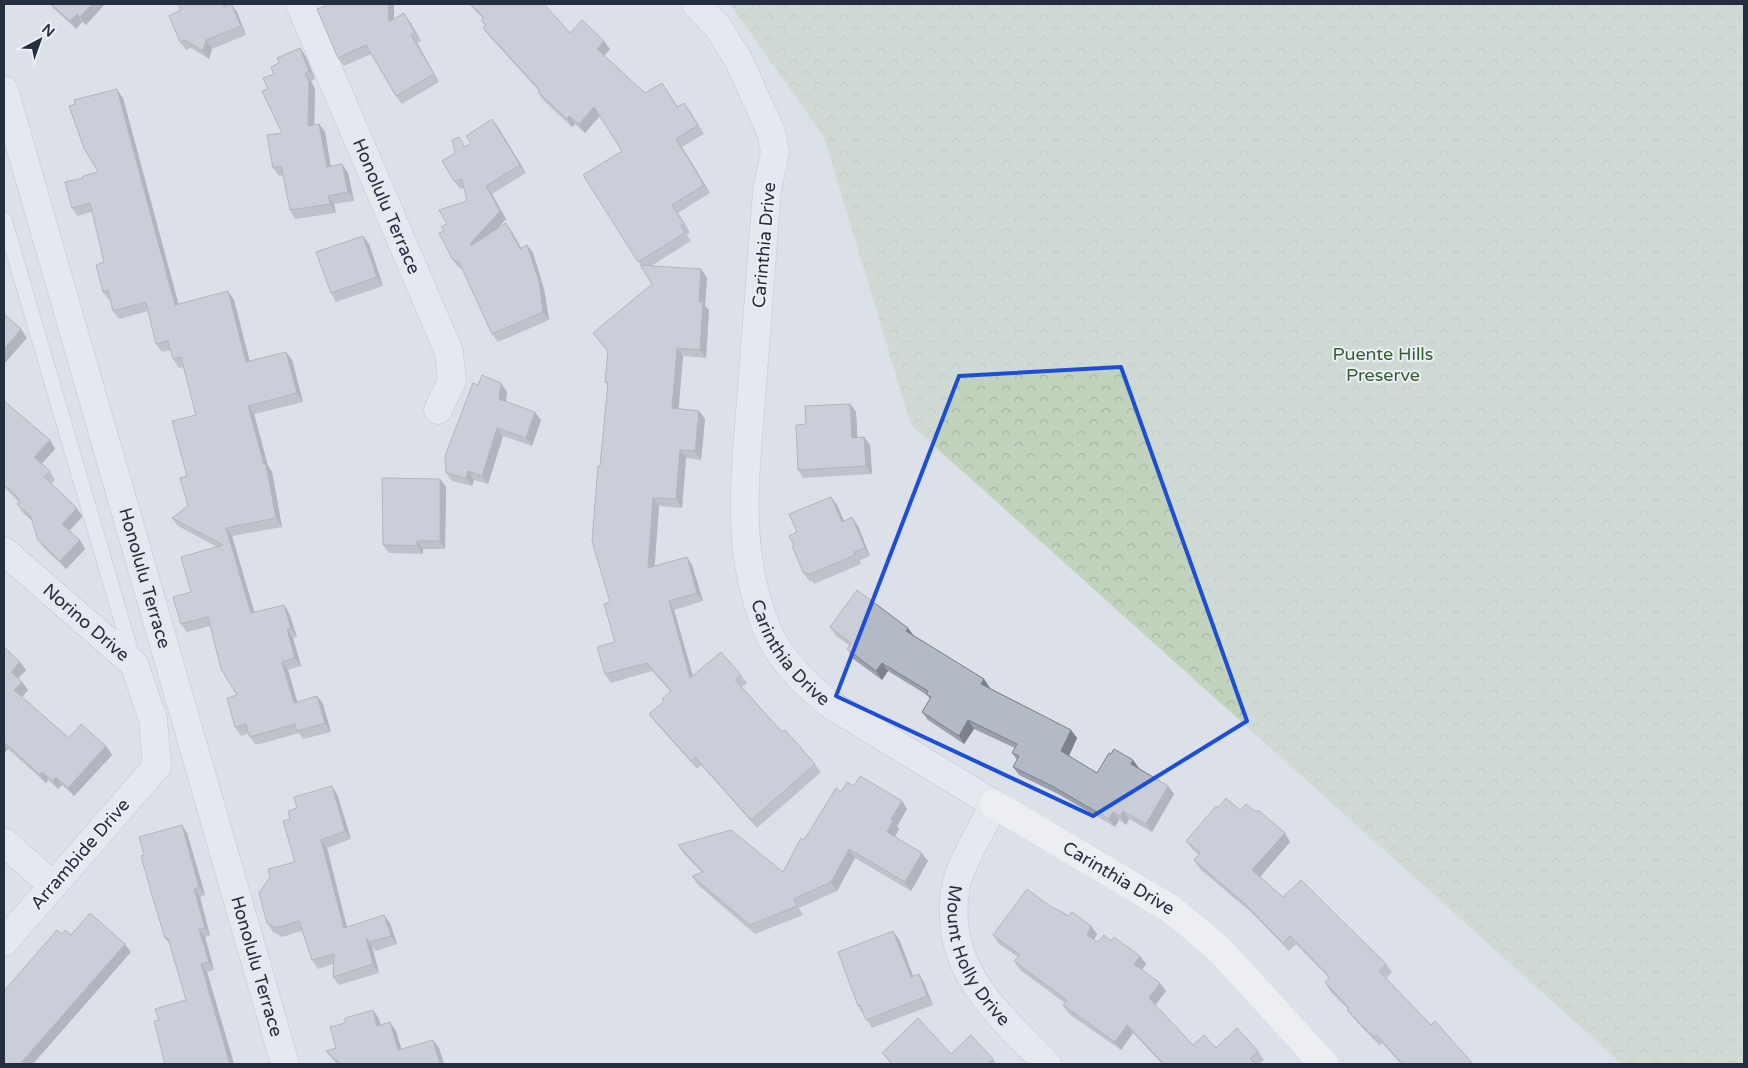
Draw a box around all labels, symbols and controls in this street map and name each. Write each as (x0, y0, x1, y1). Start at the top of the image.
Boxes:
north arrow (15, 15, 65, 65)
text: N (38, 20, 58, 41)
street label: Honolulu Terrace (348, 135, 425, 277)
street label: Carinthia Drive (748, 181, 780, 309)
park label: Puente Hills Preserve (1333, 343, 1433, 386)
street label: Honolulu Terrace (114, 505, 176, 651)
street label: Norino Drive (38, 579, 134, 666)
street label: Carinthia Drive (746, 597, 834, 710)
street label: Arrambide Drive (26, 794, 134, 914)
street label: Carinthia Drive (1059, 836, 1179, 920)
street label: Mount Holly Drive (943, 884, 1015, 1030)
street label: Honolulu Terrace (226, 893, 288, 1039)

